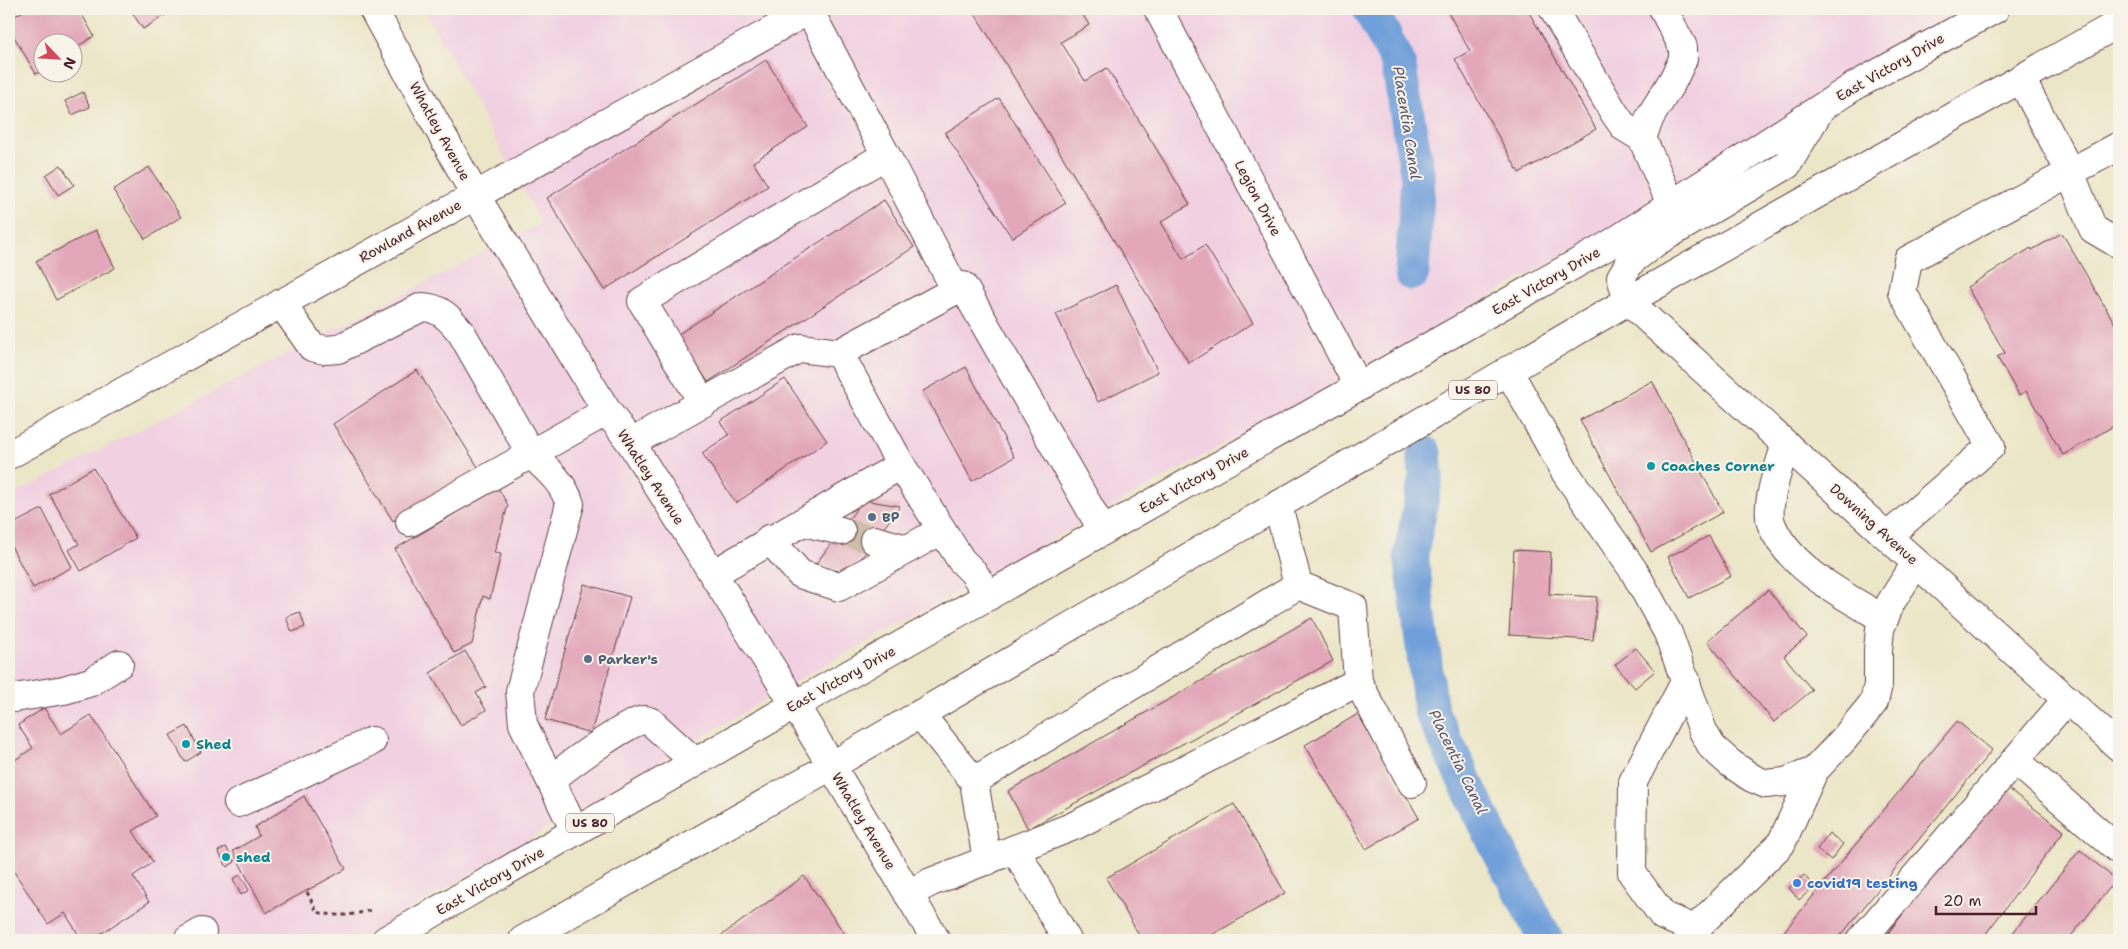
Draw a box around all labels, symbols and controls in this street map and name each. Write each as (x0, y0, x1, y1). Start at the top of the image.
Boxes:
street label: East Victory Drive (1833, 29, 1947, 105)
north arrow (32, 32, 82, 82)
text: N (59, 55, 80, 72)
water label: Placentia Canal (1388, 65, 1426, 181)
street label: Whatley Avenue (405, 78, 475, 184)
street label: Legion Drive (1230, 157, 1286, 239)
street label: Rowland Avenue (356, 195, 464, 267)
street label: East Victory Drive (1489, 243, 1603, 319)
road number: US 80 (1449, 380, 1497, 400)
street label: Whatley Avenue (613, 426, 689, 528)
street label: East Victory Drive (1136, 443, 1252, 517)
place label: Coaches Corner (1661, 457, 1775, 475)
marker: Coaches Corner (1645, 460, 1657, 472)
street label: Downing Avenue (1826, 480, 1922, 569)
place label: BP (882, 508, 900, 526)
marker: BP (866, 511, 878, 523)
street label: East Victory Drive (783, 642, 899, 716)
place label: Parker's (598, 650, 658, 668)
marker: Parker's (582, 653, 594, 665)
water label: Placentia Canal (1424, 706, 1492, 818)
place label: Shed (196, 735, 232, 753)
marker: Shed (180, 738, 192, 750)
street label: Whatley Avenue (828, 769, 900, 873)
road number: US 80 (566, 814, 614, 832)
street label: East Victory Drive (433, 843, 547, 919)
place label: shed (236, 848, 271, 866)
marker: shed (220, 851, 232, 863)
place label: covid19 testing (1807, 874, 1918, 892)
marker: covid19 testing (1791, 877, 1803, 889)
scale bar (1936, 884, 2036, 916)
text: 20 m (1943, 891, 1982, 911)

